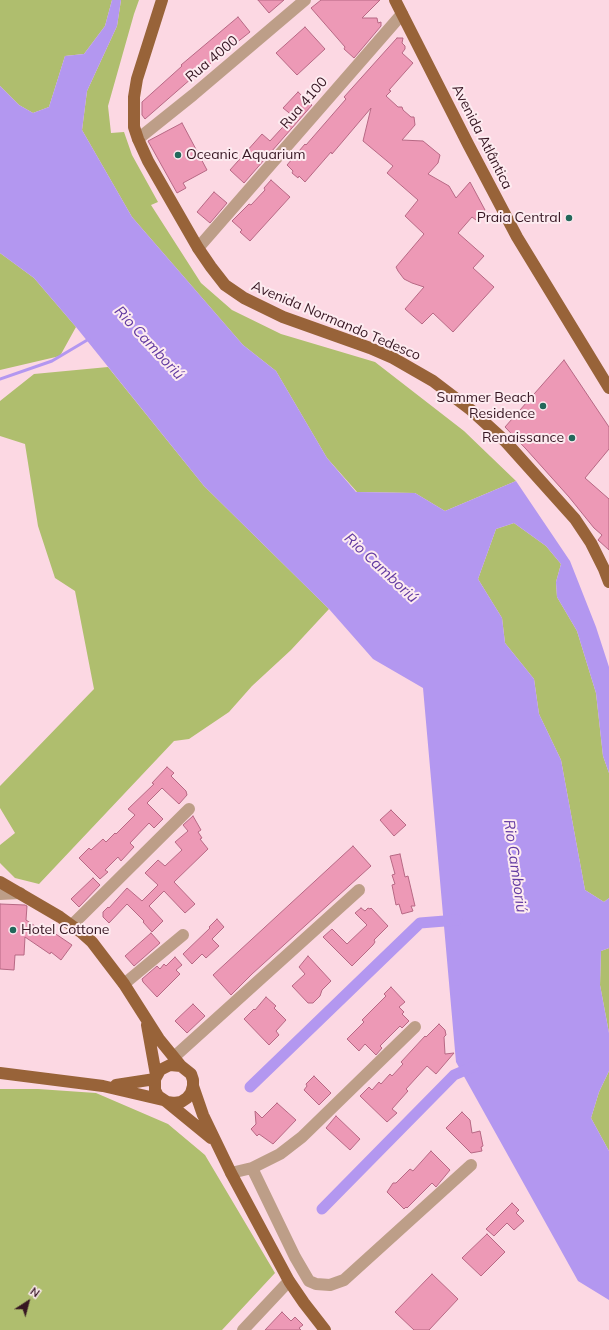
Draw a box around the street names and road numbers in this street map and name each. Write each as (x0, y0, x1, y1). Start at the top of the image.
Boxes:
street label: Rua 4000 (182, 32, 242, 86)
street label: Rua 4100 (277, 74, 331, 132)
street label: Avenida Atlântica (448, 82, 516, 192)
street label: Avenida Normando Tedesco (249, 278, 423, 364)

